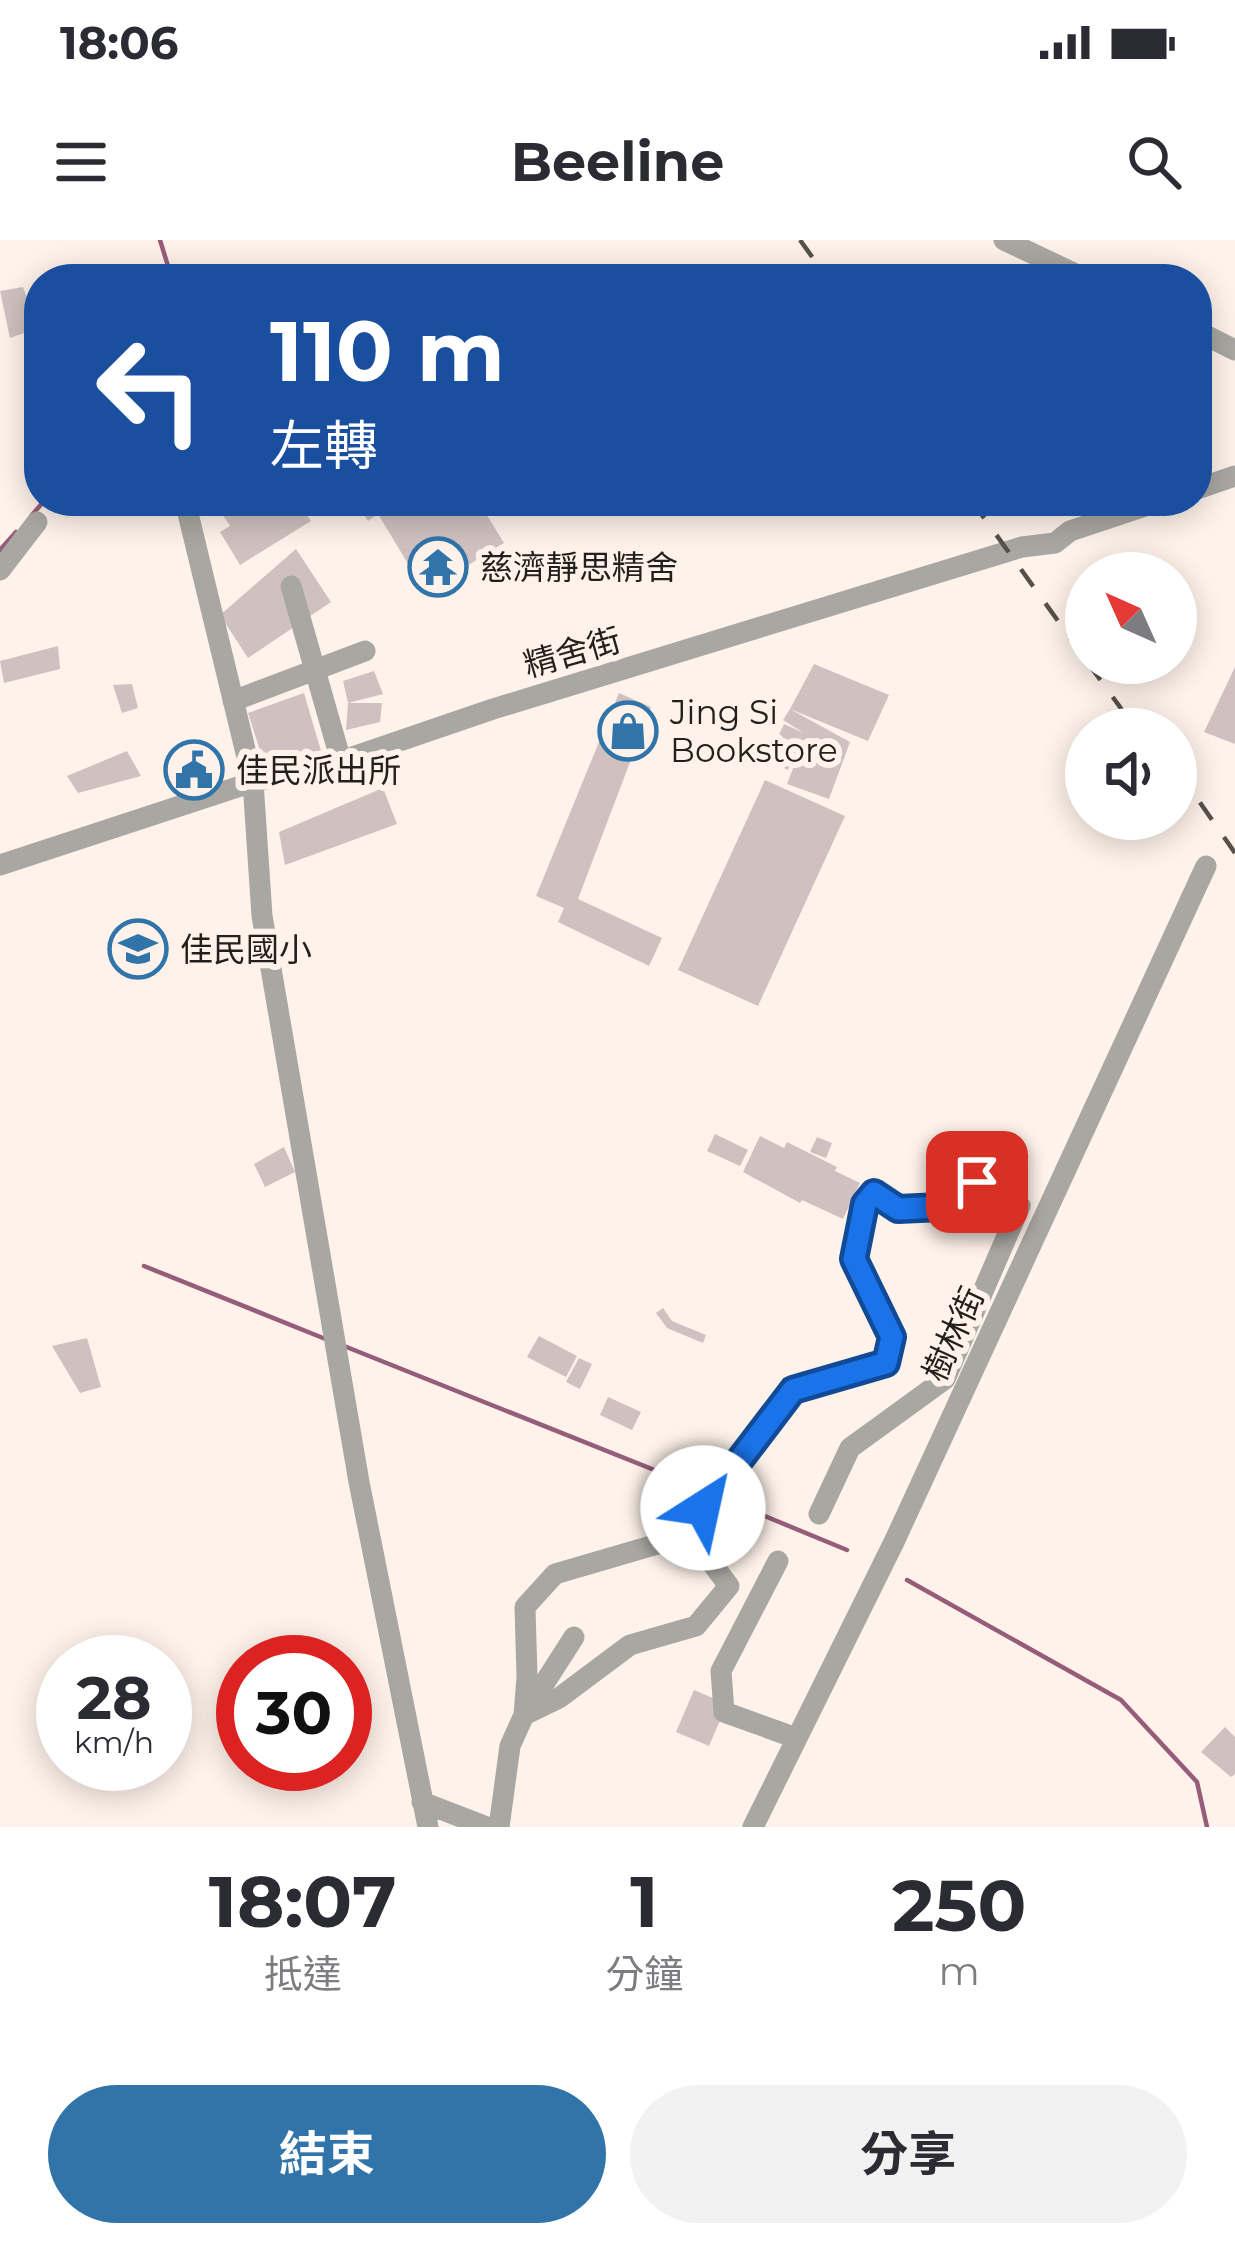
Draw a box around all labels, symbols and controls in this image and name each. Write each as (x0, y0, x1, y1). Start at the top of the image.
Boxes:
text: 18:06 (60, 15, 178, 70)
icon: menu (48, 129, 114, 195)
text: Beeline (511, 129, 724, 195)
icon: search (1121, 129, 1187, 195)
text: 110 m (270, 300, 505, 402)
icon: left (72, 312, 228, 468)
text: 左轉 (270, 413, 378, 479)
temple icon: 慈濟靜思精舍 (407, 536, 469, 598)
place label: 慈濟靜思精舍 (480, 547, 678, 587)
north arrow (1065, 552, 1197, 684)
map controls (1065, 552, 1197, 840)
street label: 精舍街 (519, 619, 625, 685)
place label: Jing Si Bookstore (669, 692, 838, 770)
shop icon: Jing Si Bookstore (597, 700, 659, 762)
button: sound (1065, 708, 1197, 840)
public building icon: 佳民派出所 (163, 739, 225, 801)
place label: 佳民派出所 (236, 750, 401, 790)
school or university icon: 佳民國小 (107, 918, 169, 980)
place label: 佳民國小 (180, 929, 312, 969)
pin (926, 1131, 1028, 1233)
icon: arrive (944, 1149, 1010, 1215)
street label: 樹林街 (914, 1281, 992, 1387)
position arrow (640, 1445, 766, 1571)
speed limit sign: 30 (216, 1635, 372, 1791)
text: 28 (77, 1661, 152, 1734)
text: km/h (74, 1724, 154, 1761)
text: 18:07 (209, 1857, 397, 1945)
text: 1 (630, 1857, 658, 1945)
text: 250 (892, 1861, 1026, 1949)
text: m (938, 1947, 980, 1995)
text: 抵達 (264, 1950, 342, 1998)
text: 分鐘 (605, 1950, 683, 1998)
button: 結束 (48, 2085, 606, 2223)
button: 分享 (630, 2085, 1187, 2223)

